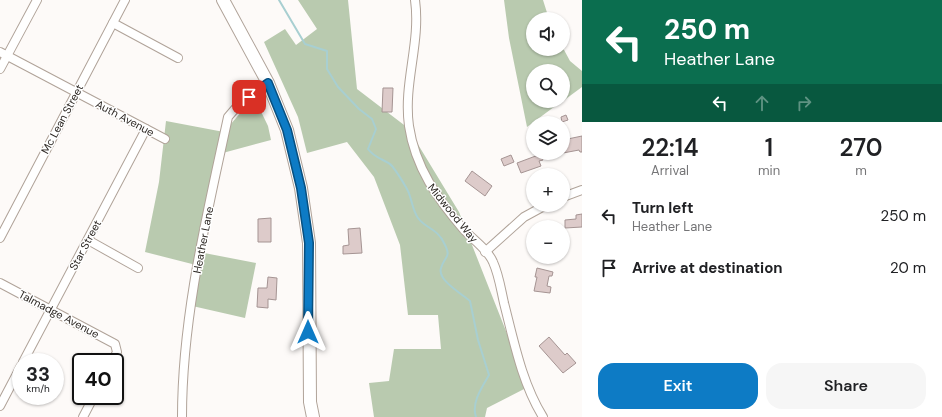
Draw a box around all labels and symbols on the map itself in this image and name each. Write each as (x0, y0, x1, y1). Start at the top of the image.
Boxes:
pin (232, 80, 266, 114)
street label: Mc Lean Street (38, 82, 86, 156)
street label: Auth Avenue (93, 97, 157, 139)
street label: Midwood Way (425, 181, 481, 245)
street label: Heather Lane (190, 205, 216, 275)
street label: Star Street (66, 217, 104, 273)
street label: Talmadge Avenue (16, 287, 102, 341)
position arrow (287, 311, 329, 353)
speed limit sign: 40 (72, 353, 124, 405)

